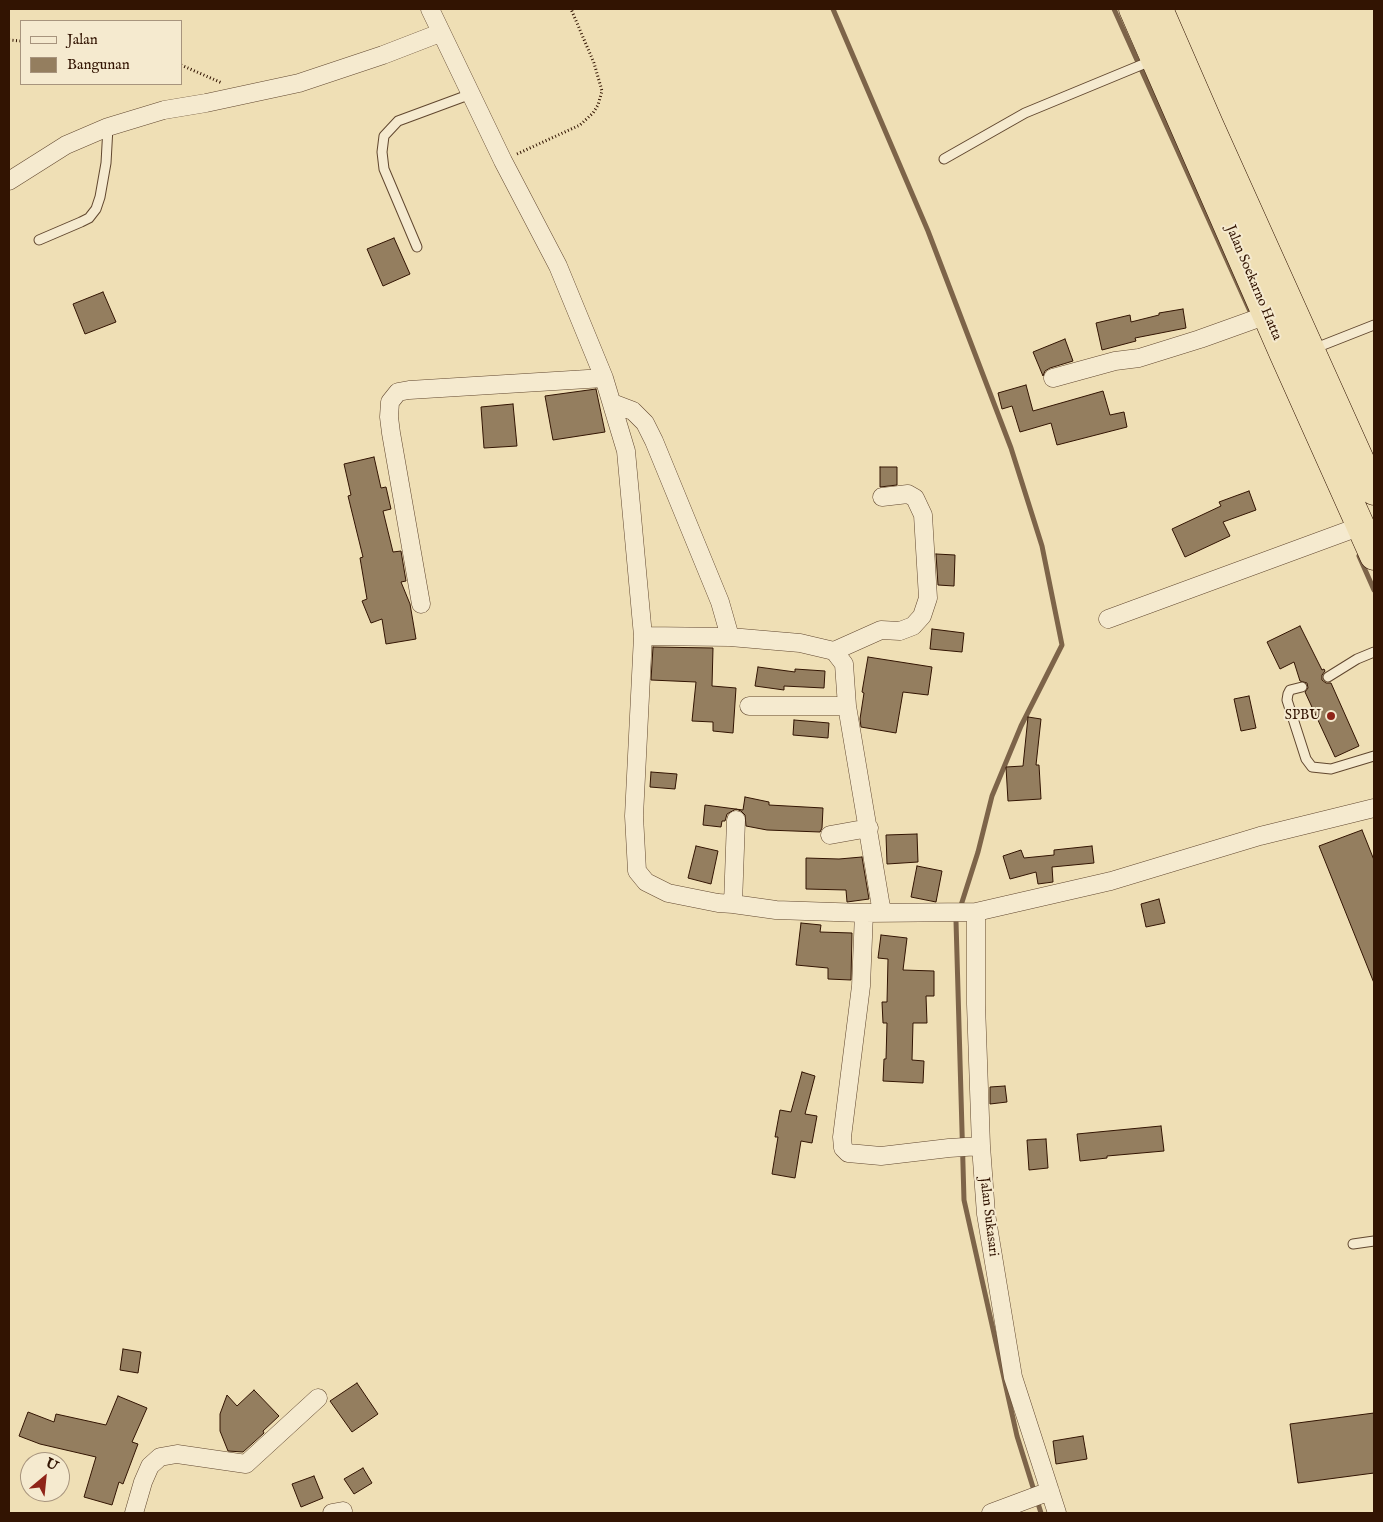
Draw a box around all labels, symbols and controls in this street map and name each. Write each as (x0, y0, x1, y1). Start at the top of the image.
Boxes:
legend (20, 20, 182, 85)
text: Jalan (67, 30, 98, 49)
text: Bangunan (67, 55, 130, 74)
street label: Jalan Soekarno Hatta (1221, 223, 1285, 343)
place label: SPBU (1285, 708, 1321, 724)
marker: SPBU (1325, 710, 1337, 722)
street label: Jalan Sukasari (975, 1176, 1001, 1258)
north arrow (20, 1452, 70, 1502)
text: U (42, 1454, 61, 1475)

